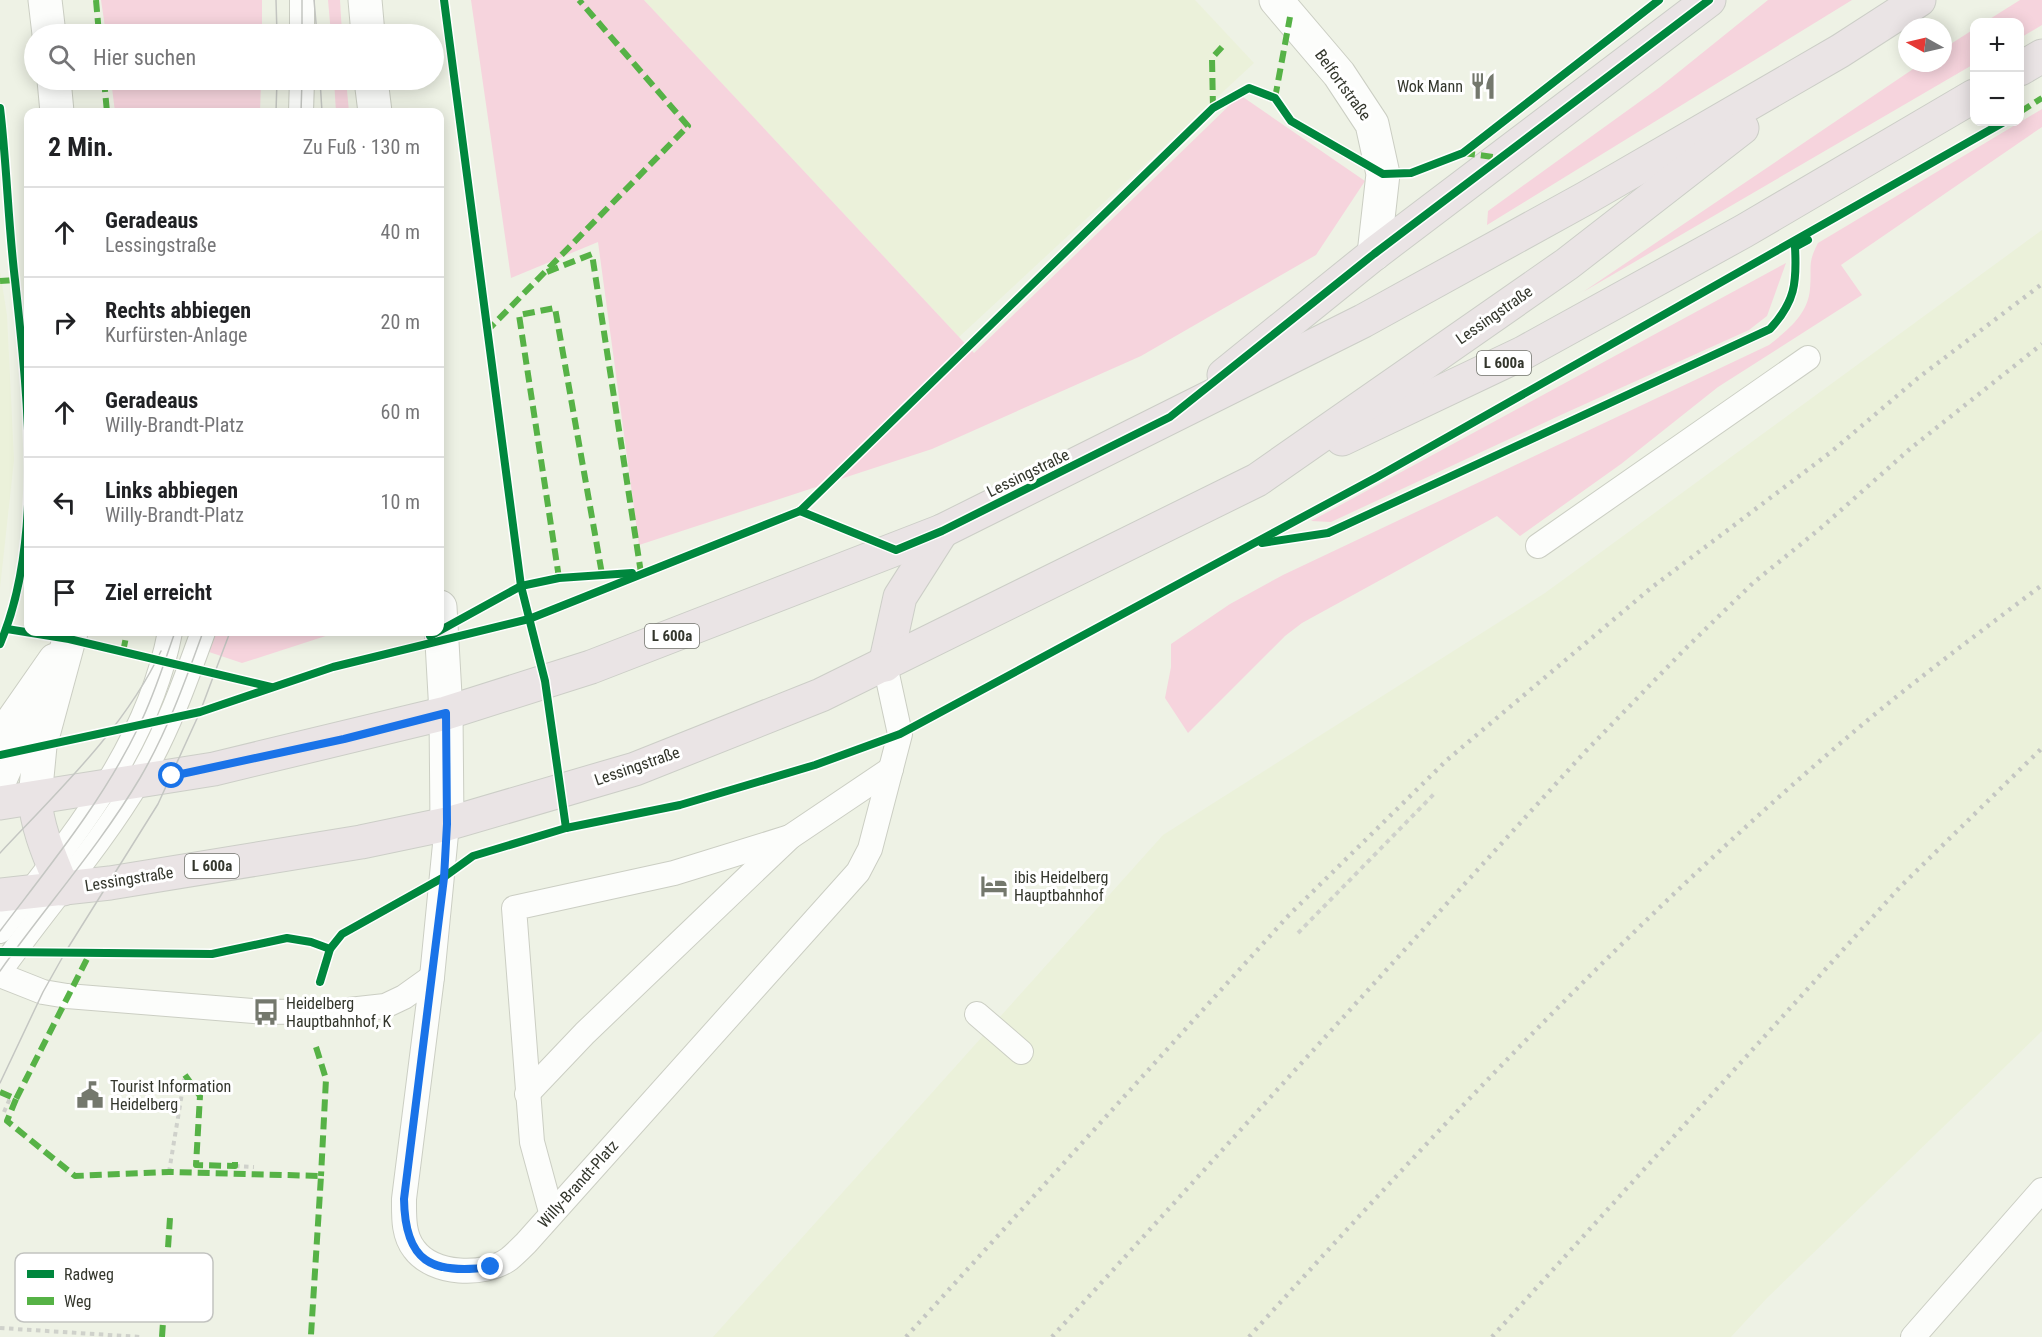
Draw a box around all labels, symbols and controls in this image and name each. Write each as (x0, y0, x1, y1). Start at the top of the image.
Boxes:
north arrow (1898, 18, 1952, 72)
map controls (1970, 18, 2024, 126)
button: + (1970, 18, 2024, 72)
search box (24, 24, 444, 90)
icon: search (45, 41, 78, 74)
text: Hier suchen (93, 45, 196, 70)
street label: Belfortstraße (1311, 46, 1375, 124)
restaurant icon: Wok Mann (1468, 71, 1498, 101)
button: − (1970, 72, 2024, 126)
place label: Wok Mann (1397, 77, 1463, 96)
text: 2 Min. (48, 132, 114, 162)
text: Zu Fuß · 130 m (303, 135, 420, 159)
text: Geradeaus (105, 208, 198, 233)
icon: ahead (48, 216, 81, 249)
text: 40 m (381, 220, 420, 244)
text: Lessingstraße (105, 233, 216, 257)
street label: Lessingstraße (1452, 282, 1536, 348)
text: Rechts abbiegen (105, 298, 251, 323)
icon: right (48, 306, 81, 339)
text: 20 m (381, 310, 420, 334)
text: Kurfürsten-Anlage (105, 323, 247, 347)
road number: L 600a (1477, 351, 1531, 375)
text: Geradeaus (105, 388, 198, 413)
icon: ahead (48, 396, 81, 429)
text: 60 m (381, 400, 420, 424)
text: Willy-Brandt-Platz (105, 413, 244, 437)
street label: Lessingstraße (984, 445, 1072, 501)
text: Links abbiegen (105, 478, 238, 503)
icon: left (48, 486, 81, 519)
text: 10 m (381, 490, 420, 514)
text: Willy-Brandt-Platz (105, 503, 244, 527)
icon: arrive (48, 576, 81, 609)
text: Ziel erreicht (105, 580, 212, 605)
road number: L 600a (645, 624, 699, 648)
street label: Lessingstraße (592, 743, 682, 789)
route start (158, 762, 184, 788)
road number: L 600a (185, 854, 239, 878)
street label: Lessingstraße (84, 863, 174, 895)
place label: ibis Heidelberg Hauptbahnhof (1014, 868, 1108, 905)
hotel icon: ibis Heidelberg Hauptbahnhof (979, 871, 1009, 901)
place label: Heidelberg Hauptbahnhof, K (286, 994, 392, 1031)
bus stop icon: Heidelberg Hauptbahnhof, K (251, 997, 281, 1027)
place label: Tourist Information Heidelberg (110, 1077, 231, 1114)
public building icon: Tourist Information Heidelberg (75, 1080, 105, 1110)
street label: Willy-Brandt-Platz (534, 1136, 622, 1232)
legend (15, 1253, 213, 1322)
route end (477, 1253, 503, 1279)
text: Radweg (64, 1265, 114, 1284)
text: Weg (64, 1292, 91, 1311)

